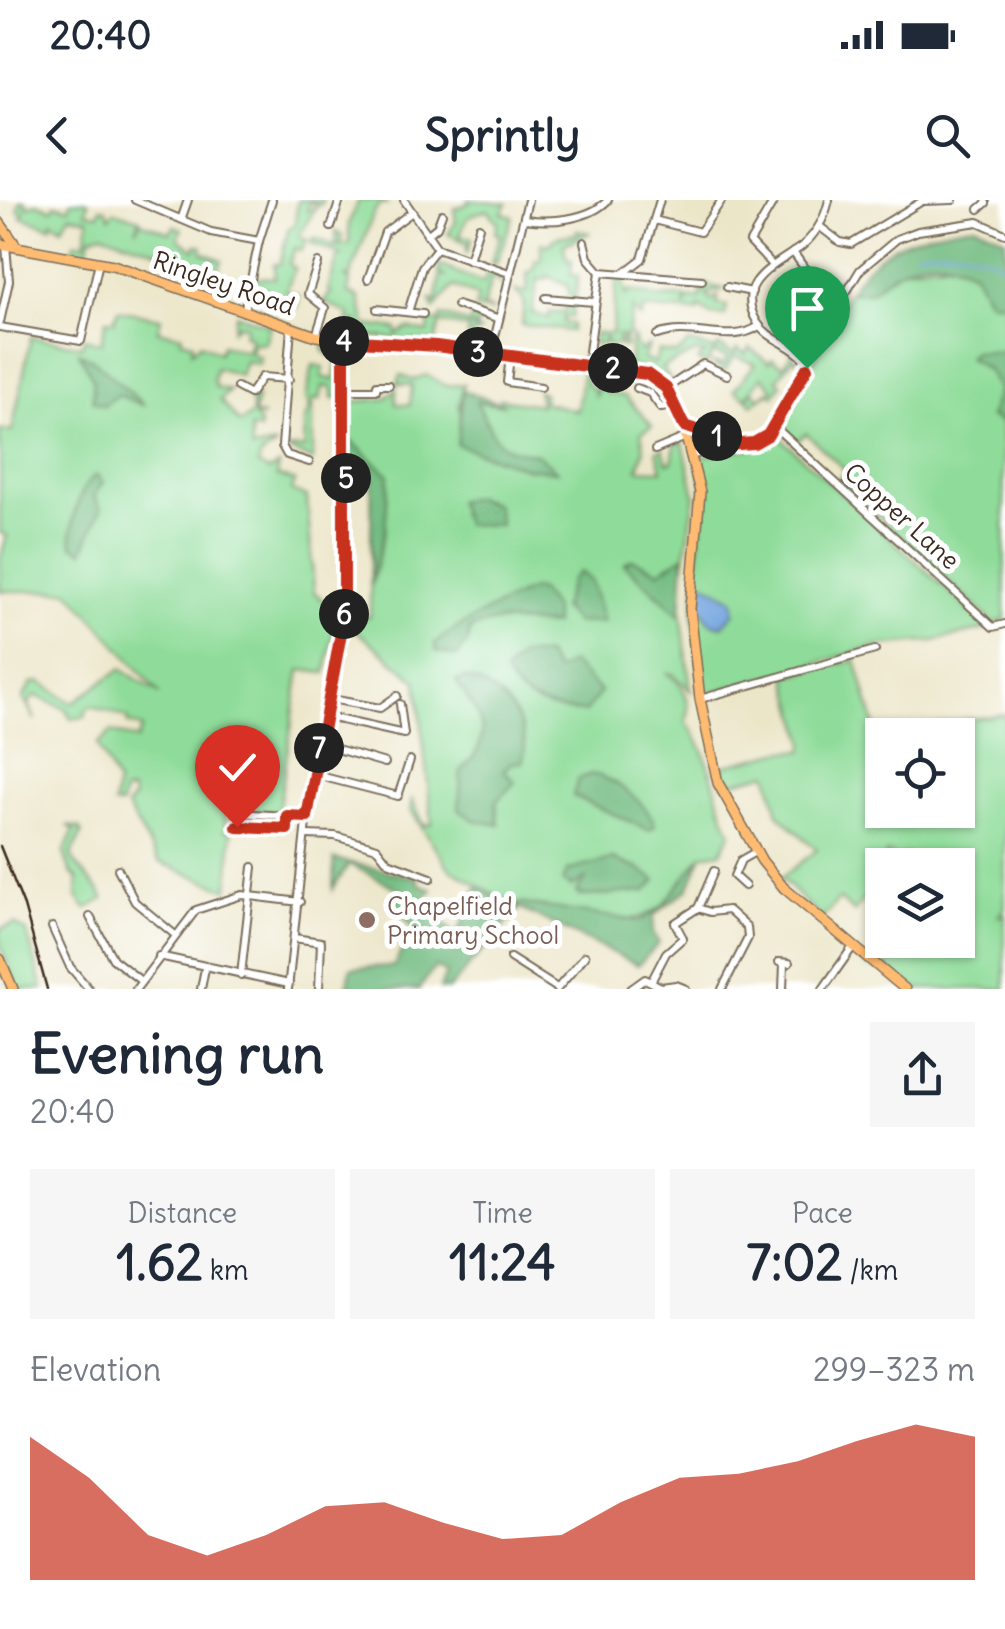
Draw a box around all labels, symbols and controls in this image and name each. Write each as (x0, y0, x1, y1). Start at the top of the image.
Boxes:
text: 20:40 (50, 12, 151, 59)
text: Sprintly (425, 107, 580, 163)
icon: back (30, 108, 85, 163)
icon: search (920, 108, 975, 163)
street label: Ringley Road (149, 244, 299, 322)
pin (765, 266, 850, 369)
icon: arrive (780, 281, 835, 336)
pin: 4 (319, 316, 369, 366)
text: 4 (336, 323, 352, 359)
pin: 3 (453, 327, 503, 377)
text: 3 (470, 334, 486, 370)
pin: 2 (588, 343, 638, 393)
text: 2 (605, 350, 621, 386)
pin: 1 (692, 411, 742, 461)
text: 1 (711, 418, 723, 454)
pin: 5 (321, 453, 371, 503)
street label: Copper Lane (838, 456, 966, 576)
text: 5 (338, 460, 354, 496)
pin: 6 (319, 589, 369, 639)
text: 6 (336, 596, 352, 632)
map controls (865, 718, 975, 958)
button: locate (865, 718, 975, 828)
pin: 7 (294, 723, 344, 773)
pin (195, 725, 280, 828)
text: 7 (312, 730, 326, 766)
icon: check (210, 740, 265, 795)
button: layers (865, 848, 975, 958)
place label: Chapelfield Primary School (387, 890, 559, 951)
marker: Chapelfield Primary School (356, 909, 378, 931)
text: Evening run (30, 1019, 324, 1088)
button: share (870, 1022, 975, 1127)
text: 20:40 (30, 1091, 115, 1132)
text: Distance (128, 1195, 237, 1231)
text: Time (472, 1195, 533, 1231)
text: Pace (792, 1195, 853, 1231)
text: 1.62 (117, 1231, 203, 1294)
text: 11:24 (449, 1231, 556, 1294)
text: 7:02 (747, 1231, 843, 1294)
text: km (203, 1252, 248, 1288)
text: /km (843, 1252, 898, 1288)
text: Elevation (30, 1349, 161, 1390)
text: 299–323 m (813, 1349, 975, 1390)

